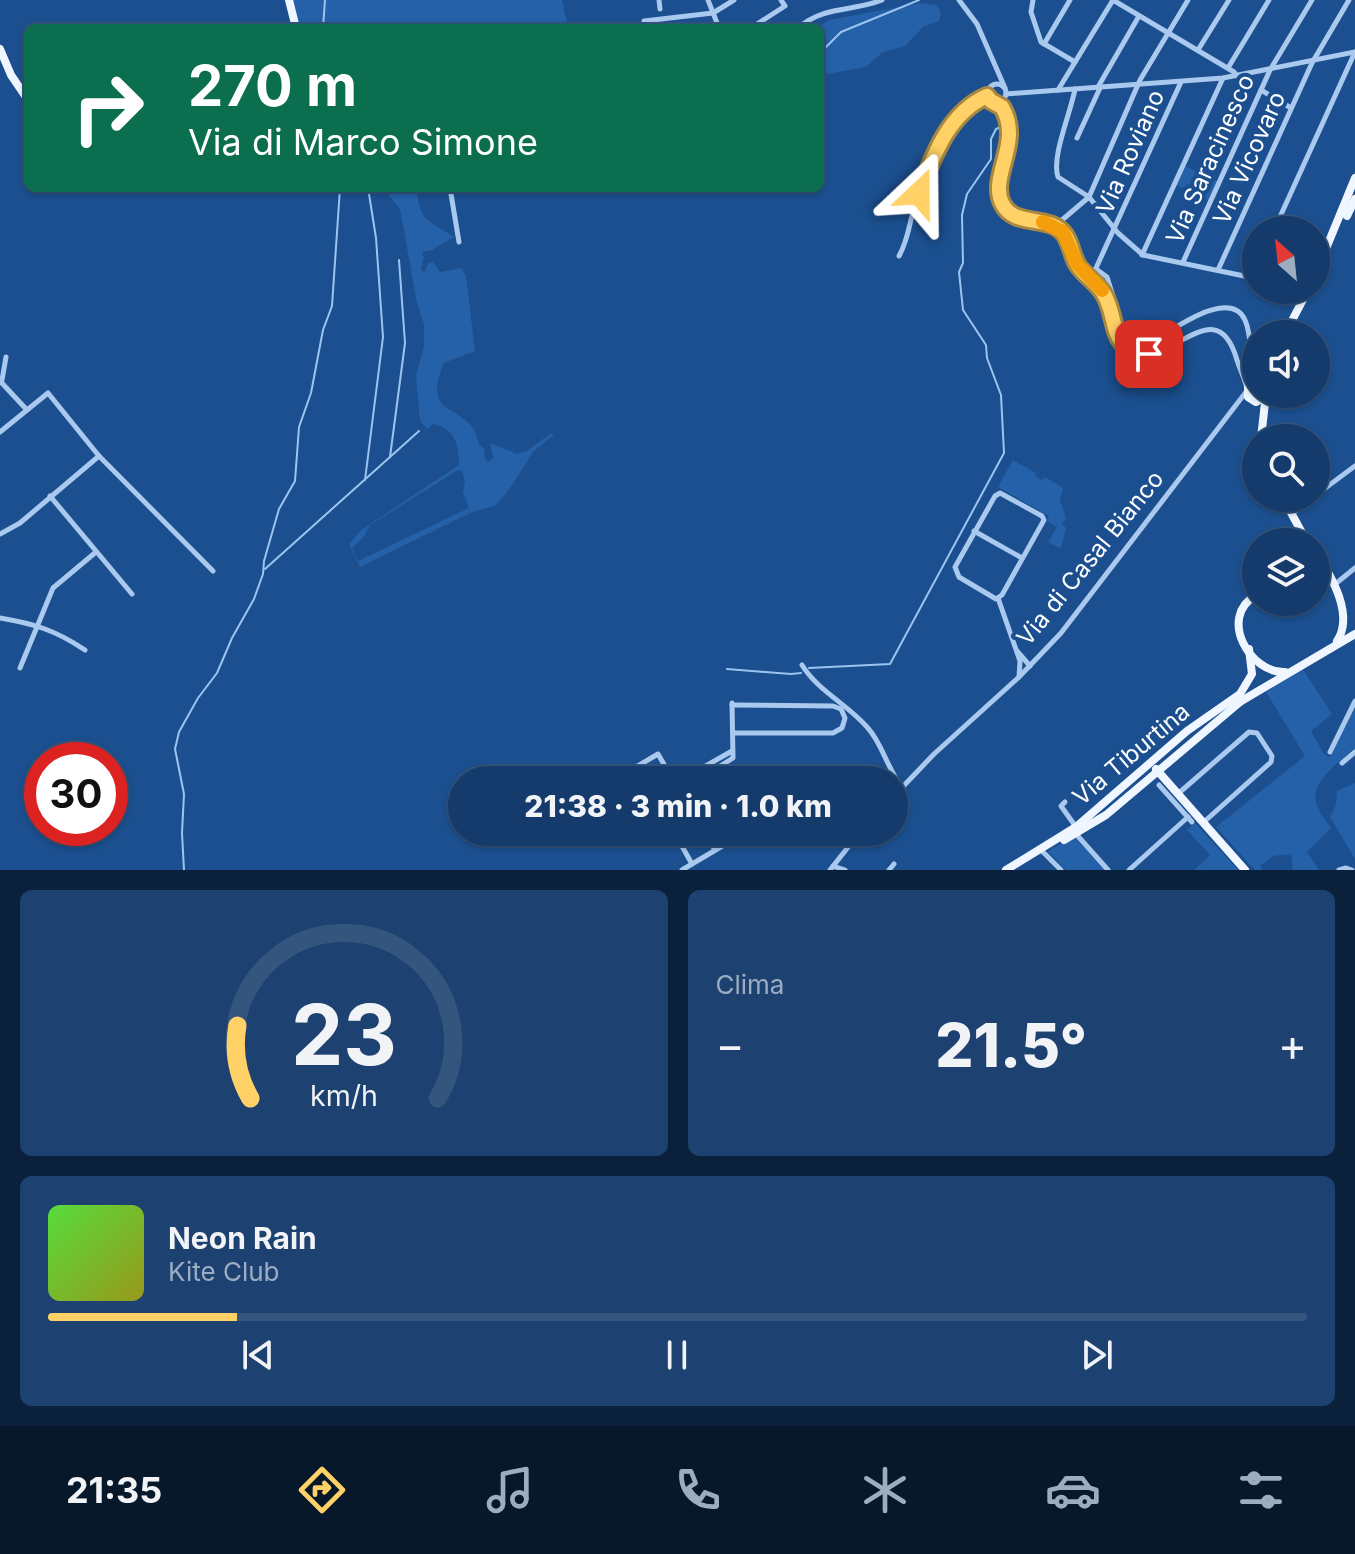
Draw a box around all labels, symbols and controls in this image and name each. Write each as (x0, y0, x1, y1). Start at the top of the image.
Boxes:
text: 270 m (188, 52, 357, 120)
icon: right (56, 56, 160, 160)
street label: Via Saracinesco (1160, 70, 1260, 248)
street label: Via Roviano (1090, 85, 1170, 219)
street label: Via Vicovaro (1207, 87, 1291, 229)
text: Via di Marco Simone (188, 120, 538, 164)
position arrow (877, 151, 961, 235)
north arrow (1242, 216, 1330, 304)
map controls (1242, 216, 1330, 616)
pin (1115, 320, 1183, 388)
button: sound (1242, 320, 1330, 408)
icon: arrive (1127, 332, 1171, 376)
button: search (1242, 424, 1330, 512)
street label: Via di Casal Bianco (1010, 465, 1170, 651)
button: layers (1242, 528, 1330, 616)
street label: Via Tiburtina (1067, 697, 1195, 811)
speed limit sign: 30 (24, 742, 128, 846)
text: 21:38 · 3 min · 1.0 km (524, 788, 832, 824)
text: Clima (716, 969, 784, 1000)
text: 23 (291, 984, 397, 1085)
text: 21.5° (935, 1009, 1087, 1081)
text: − (716, 1018, 745, 1072)
text: + (1278, 1018, 1307, 1072)
text: km/h (310, 1078, 378, 1113)
text: Neon Rain (168, 1220, 317, 1256)
text: Kite Club (168, 1256, 279, 1287)
icon: previous (236, 1333, 280, 1377)
icon: pause (655, 1333, 699, 1377)
icon: next (1075, 1333, 1119, 1377)
icon: directions (294, 1462, 350, 1518)
icon: music (482, 1462, 538, 1518)
icon: phone (670, 1462, 726, 1518)
icon: climate (857, 1462, 913, 1518)
icon: car (1045, 1462, 1101, 1518)
icon: filters (1233, 1462, 1289, 1518)
text: 21:35 (66, 1468, 162, 1512)

